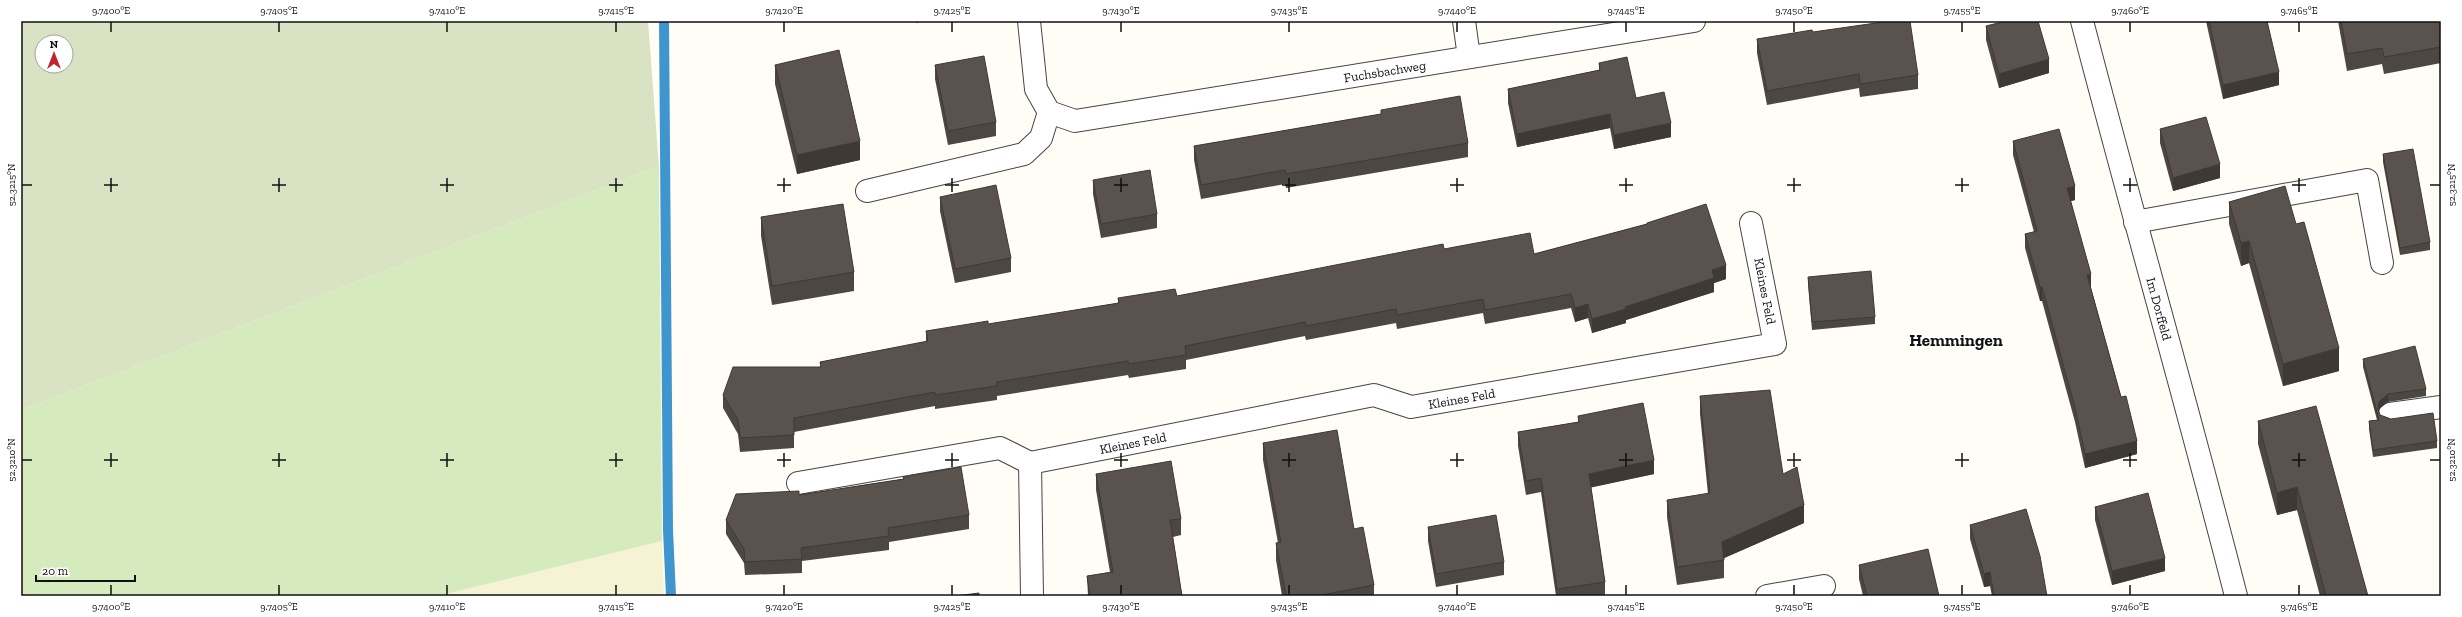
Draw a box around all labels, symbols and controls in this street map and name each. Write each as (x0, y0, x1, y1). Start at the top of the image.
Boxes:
text: 9.7400°E (92, 5, 130, 17)
text: 9.7405°E (260, 5, 298, 17)
text: 9.7410°E (429, 5, 465, 17)
text: 9.7415°E (598, 5, 634, 17)
text: 9.7420°E (765, 5, 803, 17)
text: 9.7425°E (934, 5, 971, 17)
text: 9.7430°E (1102, 5, 1140, 17)
text: 9.7435°E (1271, 5, 1307, 17)
text: 9.7440°E (1438, 5, 1476, 17)
text: 9.7445°E (1607, 5, 1645, 17)
text: 9.7450°E (1775, 5, 1813, 17)
text: 9.7455°E (1944, 5, 1981, 17)
text: 9.7460°E (2111, 5, 2149, 17)
text: 9.7465°E (2280, 5, 2318, 17)
north arrow (34, 34, 74, 74)
text: N (50, 38, 59, 51)
street label: Fuchsbachweg (1343, 57, 1427, 85)
text: 52.3215°N (6, 163, 18, 206)
text: 52.3215°N (2446, 163, 2458, 206)
street label: Kleines Feld (1751, 256, 1779, 326)
street label: Im Dorffeld (2144, 276, 2175, 342)
district label: Hemmingen (1909, 330, 2003, 350)
street label: Kleines Feld (1427, 385, 1496, 411)
street label: Kleines Feld (1098, 429, 1168, 457)
text: 52.3210°N (6, 438, 18, 482)
text: 52.3210°N (2446, 438, 2458, 482)
scale bar (36, 557, 135, 583)
text: 20 m (42, 564, 69, 578)
text: 9.7400°E (92, 601, 130, 613)
text: 9.7405°E (260, 601, 298, 613)
text: 9.7410°E (429, 601, 465, 613)
text: 9.7415°E (598, 601, 634, 613)
text: 9.7420°E (765, 601, 803, 613)
text: 9.7425°E (934, 601, 971, 613)
text: 9.7430°E (1102, 601, 1140, 613)
text: 9.7435°E (1271, 601, 1307, 613)
text: 9.7440°E (1438, 601, 1476, 613)
text: 9.7445°E (1607, 601, 1645, 613)
text: 9.7450°E (1775, 601, 1813, 613)
text: 9.7455°E (1944, 601, 1981, 613)
text: 9.7460°E (2111, 601, 2149, 613)
text: 9.7465°E (2280, 601, 2318, 613)

